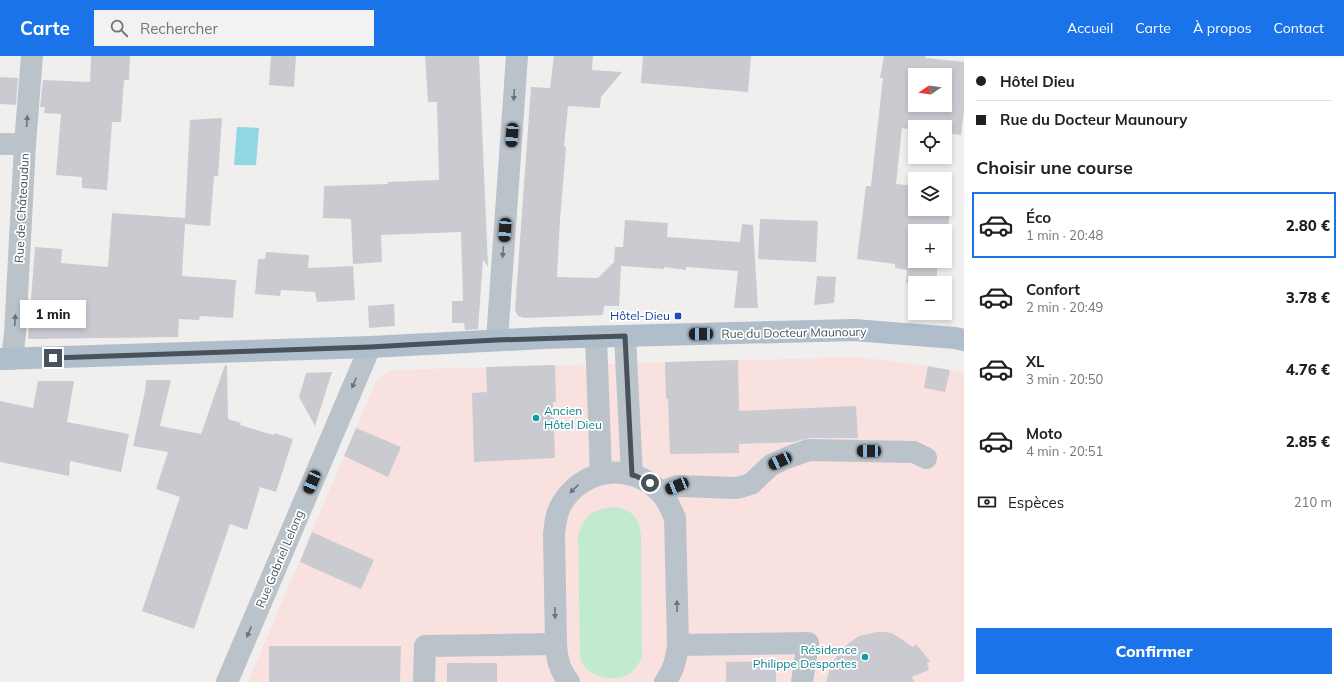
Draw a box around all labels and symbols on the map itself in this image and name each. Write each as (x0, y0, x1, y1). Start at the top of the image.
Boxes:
north arrow (908, 68, 952, 112)
one-way arrow (511, 89, 518, 101)
one-way arrow (24, 115, 31, 127)
car (505, 123, 519, 147)
street label: Rue de Châteaudun (11, 153, 32, 263)
car (498, 218, 512, 242)
one-way arrow (500, 246, 507, 259)
callout: 1 min (20, 300, 86, 328)
place label: Hôtel-Dieu (610, 308, 670, 323)
marker: Hôtel-Dieu (673, 311, 683, 321)
one-way arrow (12, 314, 19, 326)
street label: Rue du Docteur Maunoury (721, 324, 867, 341)
car (689, 328, 713, 340)
route end (44, 349, 62, 367)
one-way arrow (351, 378, 357, 389)
place label: Ancien Hôtel Dieu (544, 403, 602, 432)
marker: Ancien Hôtel Dieu (531, 413, 541, 423)
car (857, 445, 881, 457)
car (767, 450, 793, 472)
car (302, 469, 322, 495)
route start (641, 474, 659, 492)
car (664, 476, 690, 496)
one-way arrow (569, 484, 579, 494)
street label: Rue Gabriel Lelong (252, 508, 307, 610)
one-way arrow (674, 599, 680, 612)
one-way arrow (552, 607, 558, 620)
one-way arrow (245, 626, 251, 638)
place label: Résidence Philippe Desportes (753, 642, 857, 671)
marker: Résidence Philippe Desportes (860, 652, 870, 662)

